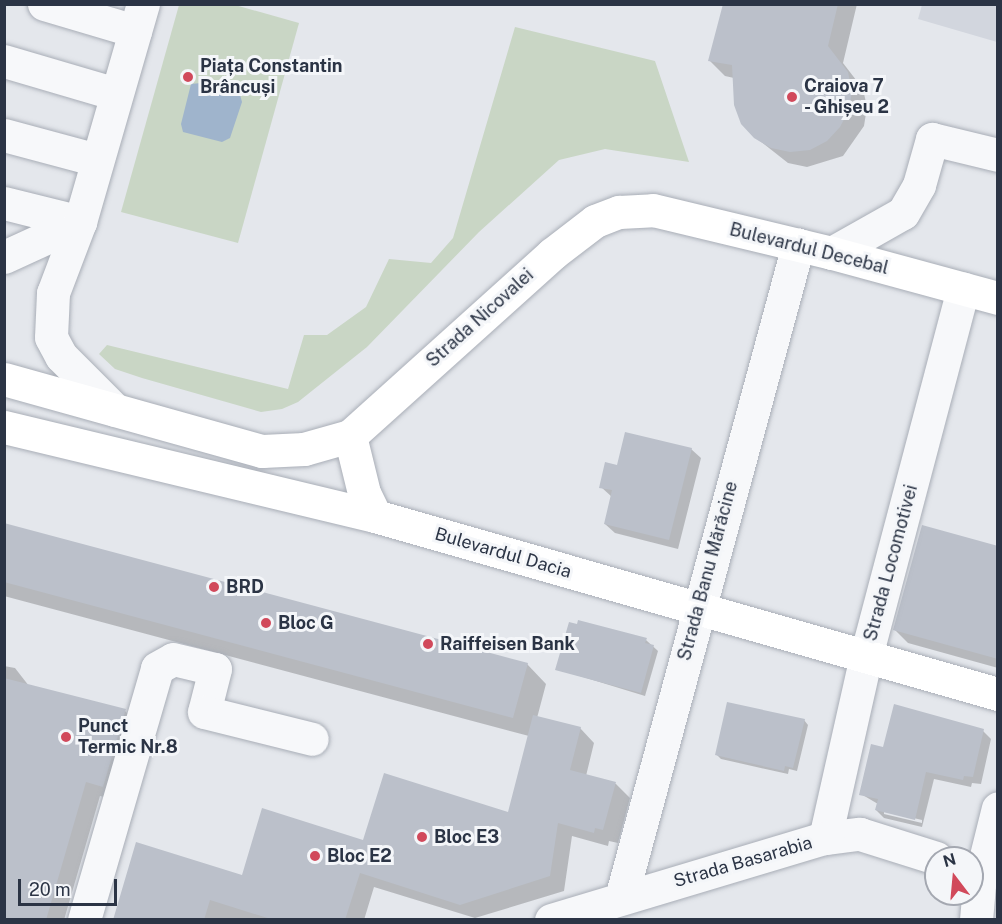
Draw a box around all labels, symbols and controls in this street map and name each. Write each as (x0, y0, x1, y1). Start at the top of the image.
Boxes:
place label: Piața Constantin Brâncuși (200, 56, 343, 98)
marker: Piața Constantin Brâncuși (181, 70, 195, 84)
place label: Craiova 7 - Ghișeu 2 (804, 76, 890, 118)
marker: Craiova 7 - Ghișeu 2 (785, 90, 799, 104)
street label: Bulevardul Decebal (727, 219, 891, 279)
street label: Strada Nicovalei (422, 264, 538, 372)
street label: Strada Banu Mărăcine (674, 479, 742, 663)
street label: Strada Locomotivei (860, 482, 922, 644)
street label: Bulevardul Dacia (432, 523, 574, 583)
place label: BRD (226, 576, 264, 598)
marker: BRD (207, 580, 221, 594)
place label: Bloc G (278, 612, 334, 634)
marker: Bloc G (259, 616, 273, 630)
place label: Raiffeisen Bank (440, 633, 575, 655)
marker: Raiffeisen Bank (421, 637, 435, 651)
place label: Punct Termic Nr.8 (78, 716, 178, 758)
marker: Punct Termic Nr.8 (59, 730, 73, 744)
place label: Bloc E3 (434, 826, 499, 848)
marker: Bloc E3 (415, 830, 429, 844)
street label: Strada Basarabia (671, 832, 815, 892)
place label: Bloc E2 (327, 845, 392, 867)
north arrow (924, 846, 984, 906)
marker: Bloc E2 (308, 849, 322, 863)
text: N (941, 849, 958, 871)
scale bar (21, 867, 120, 905)
text: 20 m (29, 879, 71, 900)

